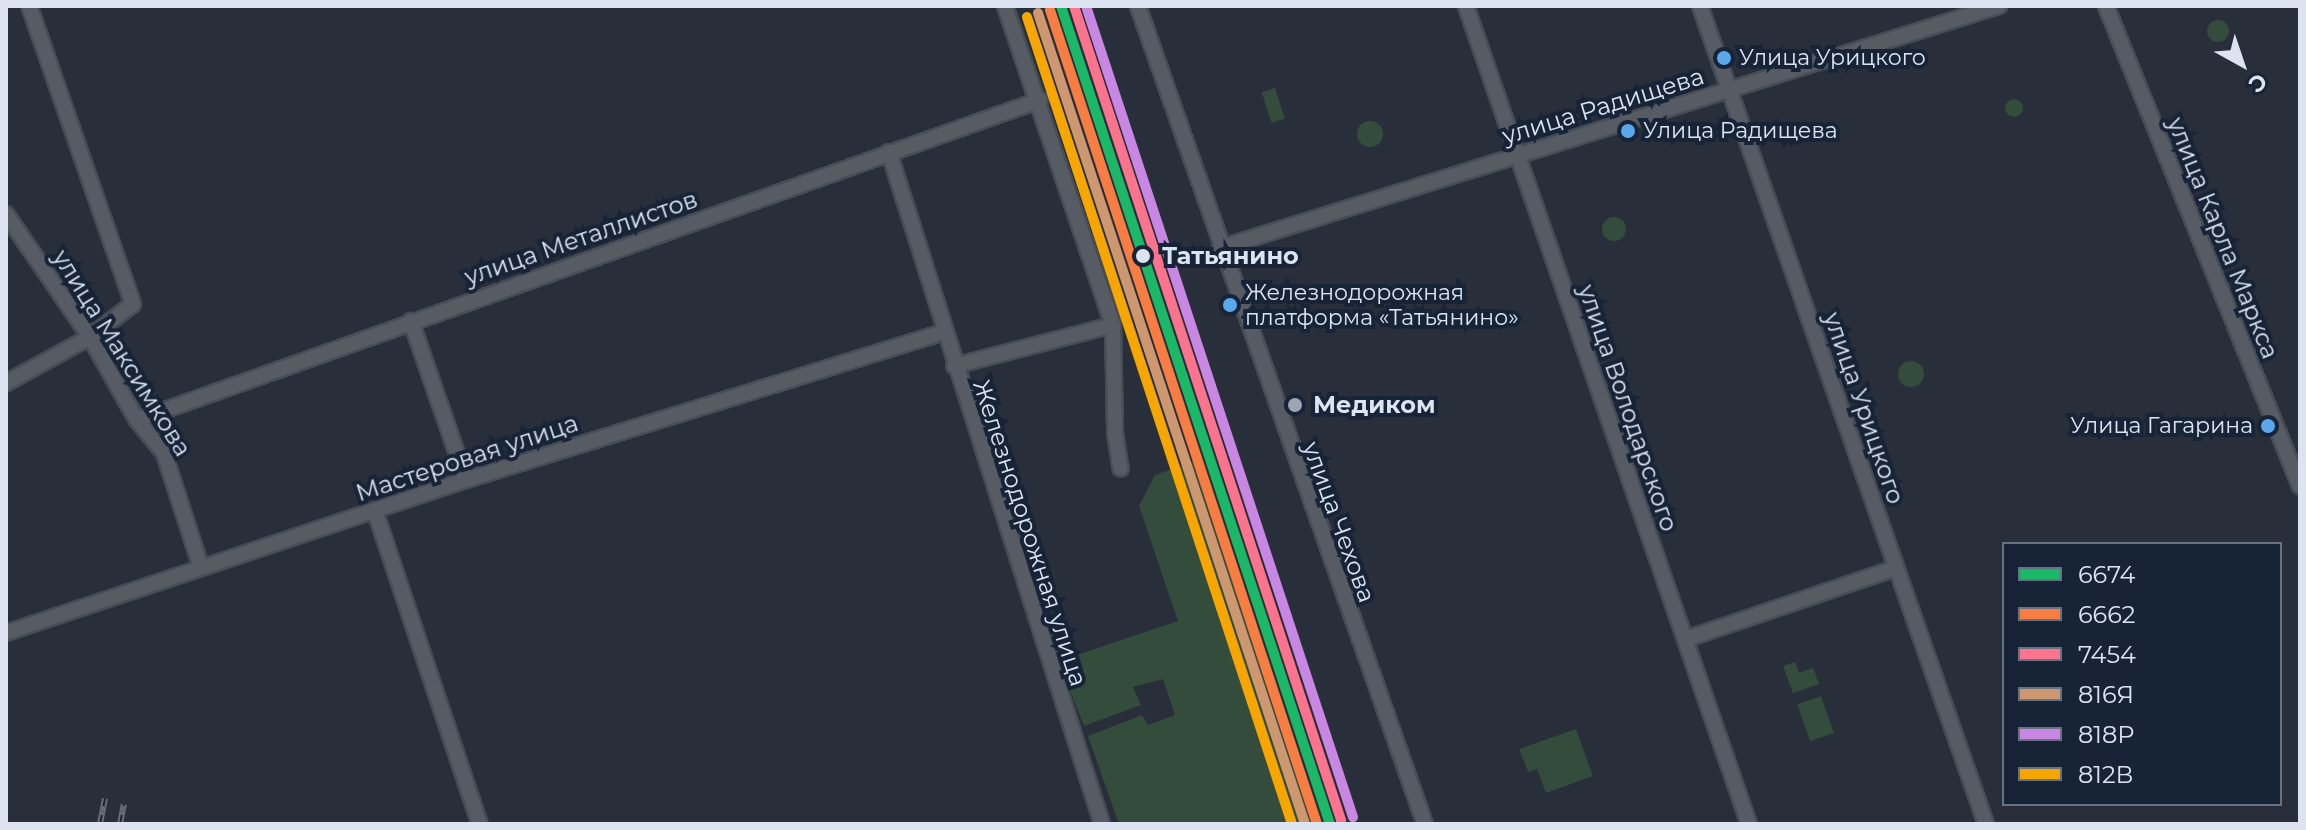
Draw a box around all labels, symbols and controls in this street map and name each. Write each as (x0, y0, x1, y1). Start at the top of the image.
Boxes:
north arrow (2202, 24, 2282, 104)
place label: Улица Урицкого (1739, 45, 1926, 71)
marker: Улица Урицкого (1716, 50, 1732, 66)
street label: улица Радищева (1499, 62, 1707, 150)
text: С (2243, 67, 2273, 98)
street label: улица Карла Маркса (2161, 113, 2285, 363)
place label: Улица Радищева (1643, 118, 1838, 144)
marker: Улица Радищева (1620, 123, 1636, 139)
street label: улица Металлистов (461, 185, 701, 291)
place label: Татьянино (1162, 242, 1299, 270)
street label: улица Максимкова (47, 244, 197, 462)
marker: Татьянино (1131, 244, 1155, 268)
place label: Железнодорожная платформа «Татьянино» (1245, 279, 1519, 330)
street label: улица Володарского (1572, 281, 1684, 535)
marker: Железнодорожная платформа «Татьянино» (1222, 297, 1238, 313)
street label: улица Урицкого (1818, 308, 1910, 508)
street label: Железнодорожная улица (967, 376, 1093, 690)
place label: Медиком (1313, 391, 1436, 419)
marker: Медиком (1284, 394, 1306, 416)
street label: Мастеровая улица (352, 408, 582, 508)
place label: Улица Гагарина (2070, 413, 2253, 439)
marker: Улица Гагарина (2260, 418, 2276, 434)
street label: улица Чехова (1297, 438, 1381, 606)
legend (2002, 542, 2282, 806)
text: 6674 (2078, 560, 2136, 589)
text: 6662 (2078, 600, 2135, 629)
text: 7454 (2078, 640, 2136, 669)
text: 816Я (2078, 680, 2134, 709)
text: 818Р (2078, 720, 2134, 749)
text: 812В (2078, 760, 2134, 789)

